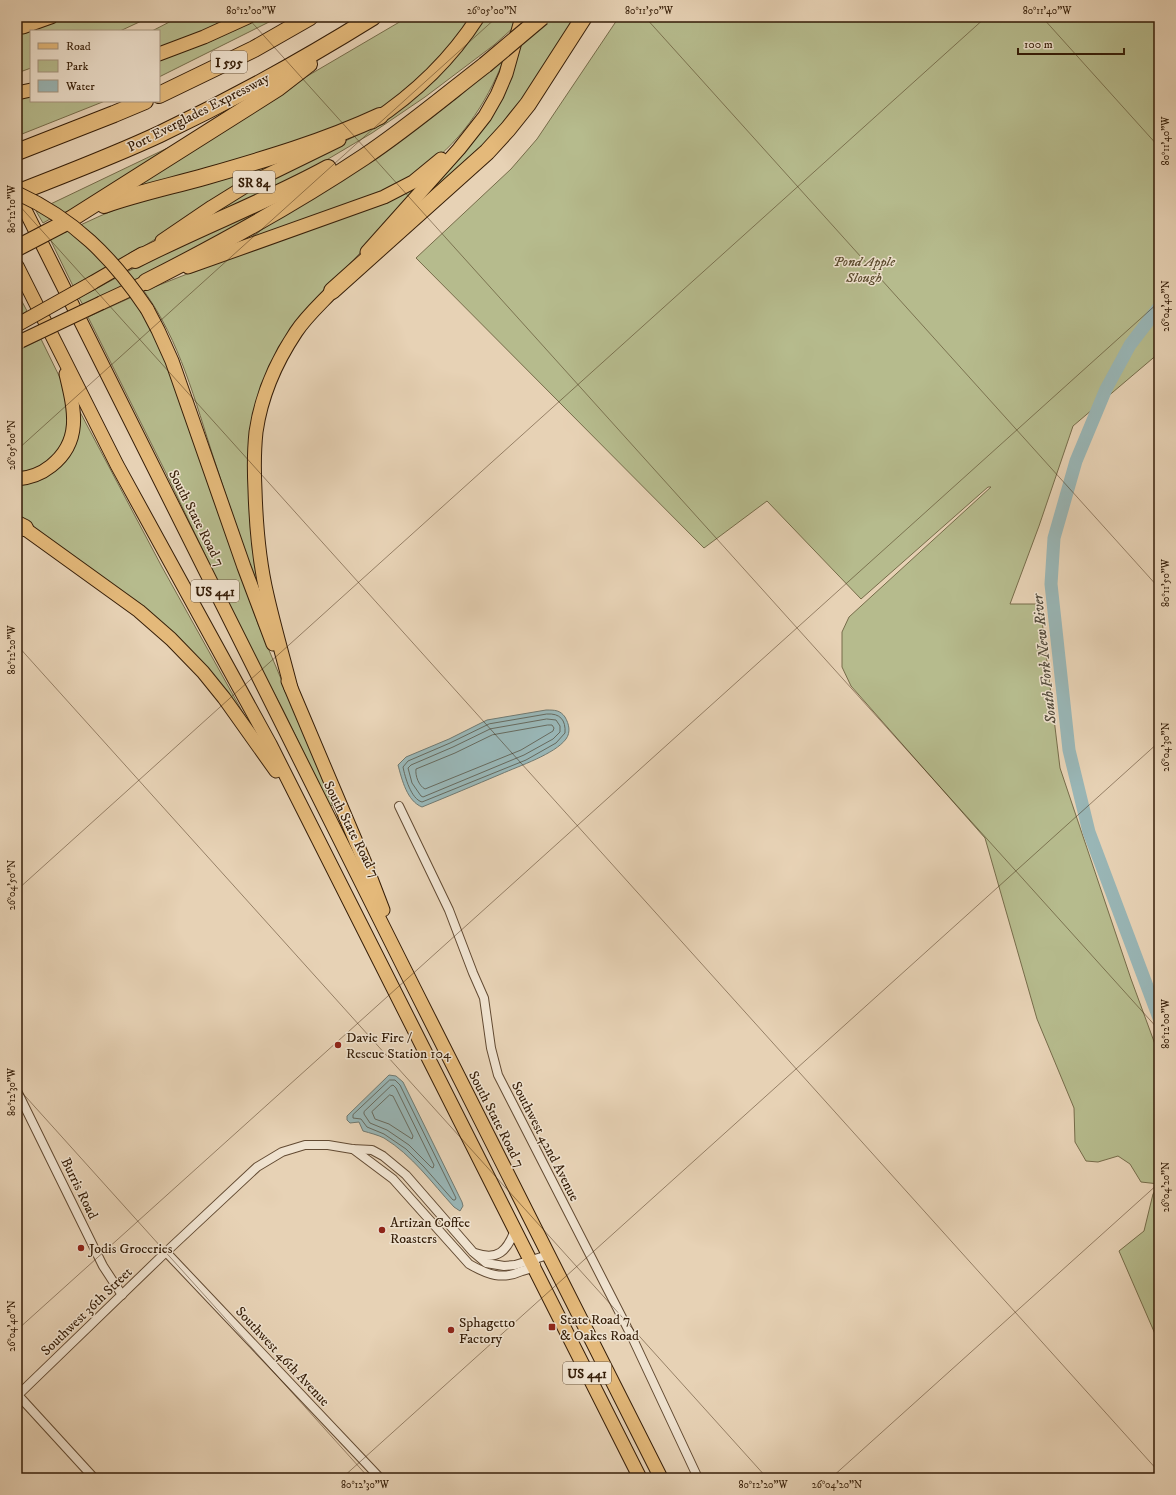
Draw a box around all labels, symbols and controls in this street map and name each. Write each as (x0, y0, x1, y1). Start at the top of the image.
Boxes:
text: 80°12'00"W (226, 5, 277, 17)
text: 26°05'00"N (467, 5, 517, 17)
text: 80°11'50"W (625, 5, 674, 17)
text: 80°11'40"W (1023, 5, 1072, 17)
legend (30, 30, 160, 102)
scale bar (1018, 30, 1124, 56)
text: 100 m (1024, 37, 1053, 52)
text: Road (66, 39, 91, 54)
road number: I 595 (211, 51, 247, 73)
text: Park (66, 59, 88, 74)
street label: Port Everglades Expressway (124, 69, 273, 157)
text: Water (65, 79, 95, 94)
text: 80°11'40"W (1160, 116, 1172, 165)
road number: SR 84 (233, 171, 275, 193)
text: 80°12'10"W (6, 184, 18, 233)
park label: Pond Apple Slough (833, 253, 896, 287)
text: 26°04'40"N (1160, 280, 1172, 332)
text: 26°05'00"N (6, 420, 18, 470)
street label: South State Road 7 (164, 467, 228, 570)
text: 80°11'50"W (1160, 558, 1172, 607)
road number: US 441 (191, 580, 239, 602)
water label: South Fork New River (1028, 591, 1061, 726)
text: 80°12'20"W (6, 625, 18, 675)
text: 26°04'30"N (1160, 722, 1172, 772)
street label: South State Road 7 (319, 778, 383, 881)
text: 26°04'50"N (6, 860, 18, 910)
text: 80°12'00"W (1160, 998, 1172, 1049)
place label: Davie Fire / Rescue Station 104 (346, 1029, 452, 1063)
marker: Davie Fire / Rescue Station 104 (333, 1040, 343, 1050)
text: 80°12'30"W (6, 1067, 18, 1116)
street label: South State Road 7 (464, 1068, 528, 1171)
street label: Southwest 42nd Avenue (507, 1079, 583, 1205)
street label: Burris Road (56, 1155, 102, 1222)
text: 26°04'20"N (1160, 1162, 1172, 1212)
place label: Artizan Coffee Roasters (390, 1214, 470, 1248)
marker: Artizan Coffee Roasters (377, 1225, 387, 1235)
place label: Jodis Groceries (87, 1240, 173, 1258)
marker: Jodis Groceries (76, 1243, 86, 1253)
street label: Southwest 36th Street (37, 1263, 136, 1360)
text: 26°04'40"N (6, 1300, 18, 1352)
street label: Southwest 46th Avenue (231, 1303, 333, 1411)
place label: State Road 7 & Oakes Road (560, 1311, 639, 1345)
place label: Sphagetto Factory (459, 1314, 515, 1348)
marker: State Road 7 & Oakes Road (547, 1322, 557, 1332)
marker: Sphagetto Factory (446, 1325, 456, 1335)
road number: US 441 (563, 1362, 611, 1384)
text: 80°12'30"W (341, 1479, 390, 1491)
text: 80°12'20"W (738, 1479, 788, 1491)
text: 26°04'20"N (812, 1479, 862, 1491)

